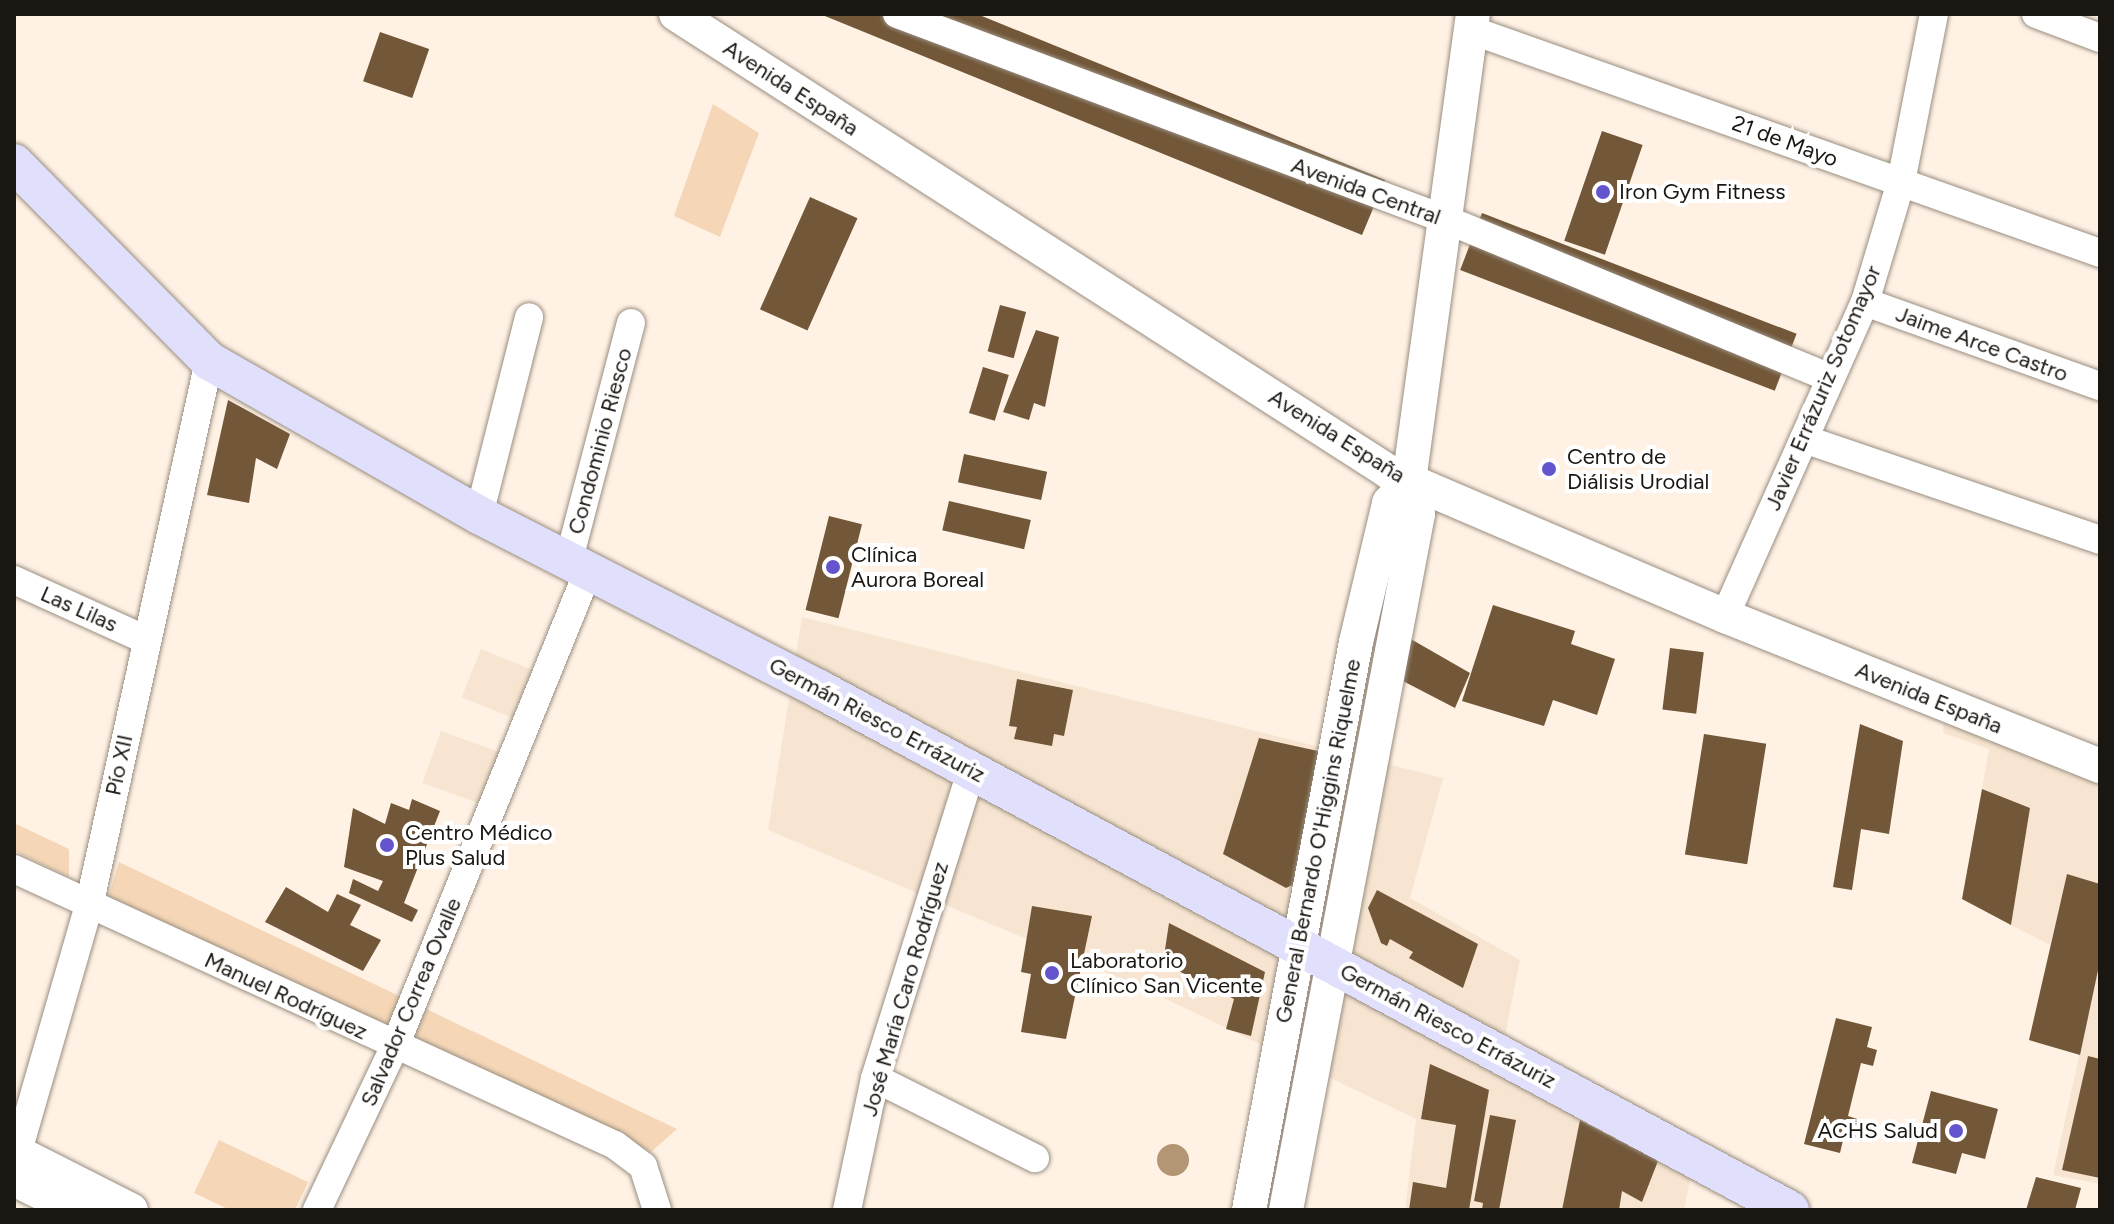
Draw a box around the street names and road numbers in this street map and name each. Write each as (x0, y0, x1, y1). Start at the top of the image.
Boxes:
street label: Avenida España (718, 35, 864, 141)
street label: 21 de Mayo (1728, 110, 1842, 172)
street label: Avenida Central (1288, 152, 1444, 230)
street label: Javier Errázuriz Sotomayor (1759, 262, 1887, 514)
street label: Jaime Arce Castro (1892, 301, 2072, 387)
street label: Condominio Riesco (562, 345, 638, 537)
street label: Avenida España (1264, 384, 1410, 488)
street label: Las Lilas (37, 580, 121, 638)
street label: Germán Riesco Errázuriz (765, 652, 989, 788)
street label: General Bernardo O'Higgins Riquelme (1270, 657, 1366, 1025)
street label: Avenida España (1852, 657, 2006, 739)
street label: Pío XII (100, 732, 138, 798)
street label: José María Caro Rodríguez (856, 859, 954, 1119)
street label: Salvador Correa Ovalle (355, 894, 467, 1110)
street label: Manuel Rodríguez (200, 947, 372, 1045)
street label: Germán Riesco Errázuriz (1336, 958, 1560, 1094)

